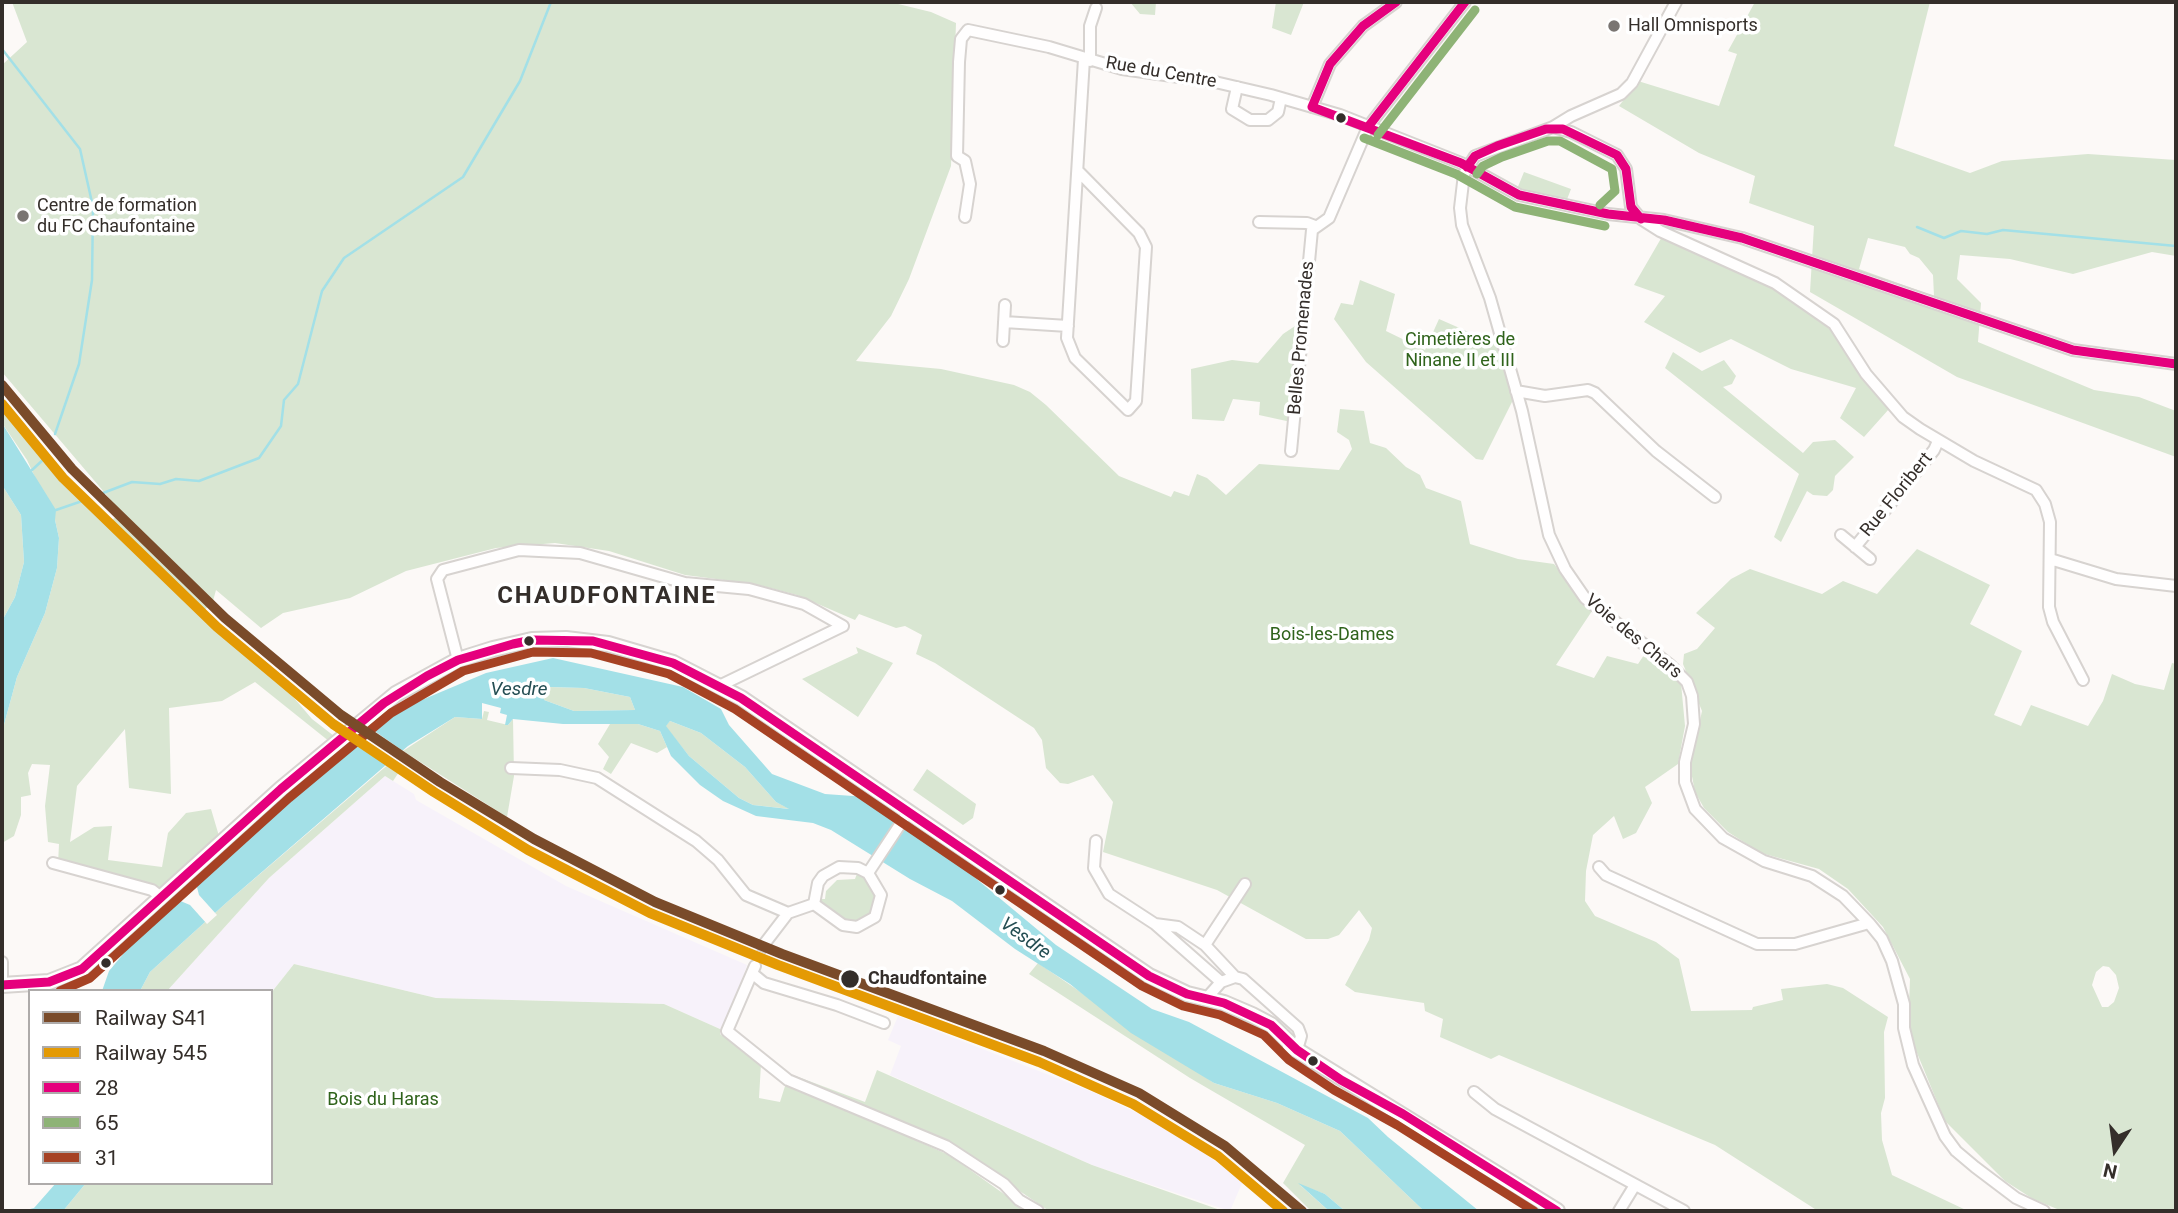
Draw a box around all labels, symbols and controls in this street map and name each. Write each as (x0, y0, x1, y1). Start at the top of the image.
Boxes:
place label: Hall Omnisports (1628, 15, 1758, 37)
marker: Hall Omnisports (1606, 18, 1622, 34)
street label: Rue du Centre (1104, 53, 1218, 93)
unlabelled marker (1334, 111, 1348, 125)
place label: Centre de formation du FC Chaufontaine (37, 195, 197, 238)
marker: Centre de formation du FC Chaufontaine (15, 208, 31, 224)
street label: Belles Promenades (1285, 260, 1319, 416)
park label: Cimetières de Ninane II et III (1405, 329, 1515, 372)
street label: Rue Floribert (1856, 449, 1938, 541)
district label: CHAUDFONTAINE (499, 583, 715, 611)
street label: Voie des Chars (1580, 590, 1686, 684)
park label: Bois-les-Dames (1270, 624, 1394, 646)
unlabelled marker (522, 634, 536, 648)
water label: Vesdre (491, 679, 547, 701)
unlabelled marker (993, 883, 1007, 897)
water label: Vesdre (995, 913, 1055, 965)
unlabelled marker (99, 956, 113, 970)
marker: Chaudfontaine (839, 968, 861, 990)
place label: Chaudfontaine (868, 968, 987, 990)
legend (28, 989, 273, 1185)
text: Railway S41 (95, 1006, 208, 1030)
text: Railway 545 (95, 1041, 207, 1065)
unlabelled marker (1306, 1054, 1320, 1068)
text: 28 (95, 1076, 119, 1100)
park label: Bois du Haras (327, 1089, 439, 1111)
text: 65 (95, 1111, 119, 1135)
north arrow (2080, 1115, 2150, 1185)
text: 31 (95, 1146, 119, 1170)
text: N (2101, 1158, 2119, 1184)

